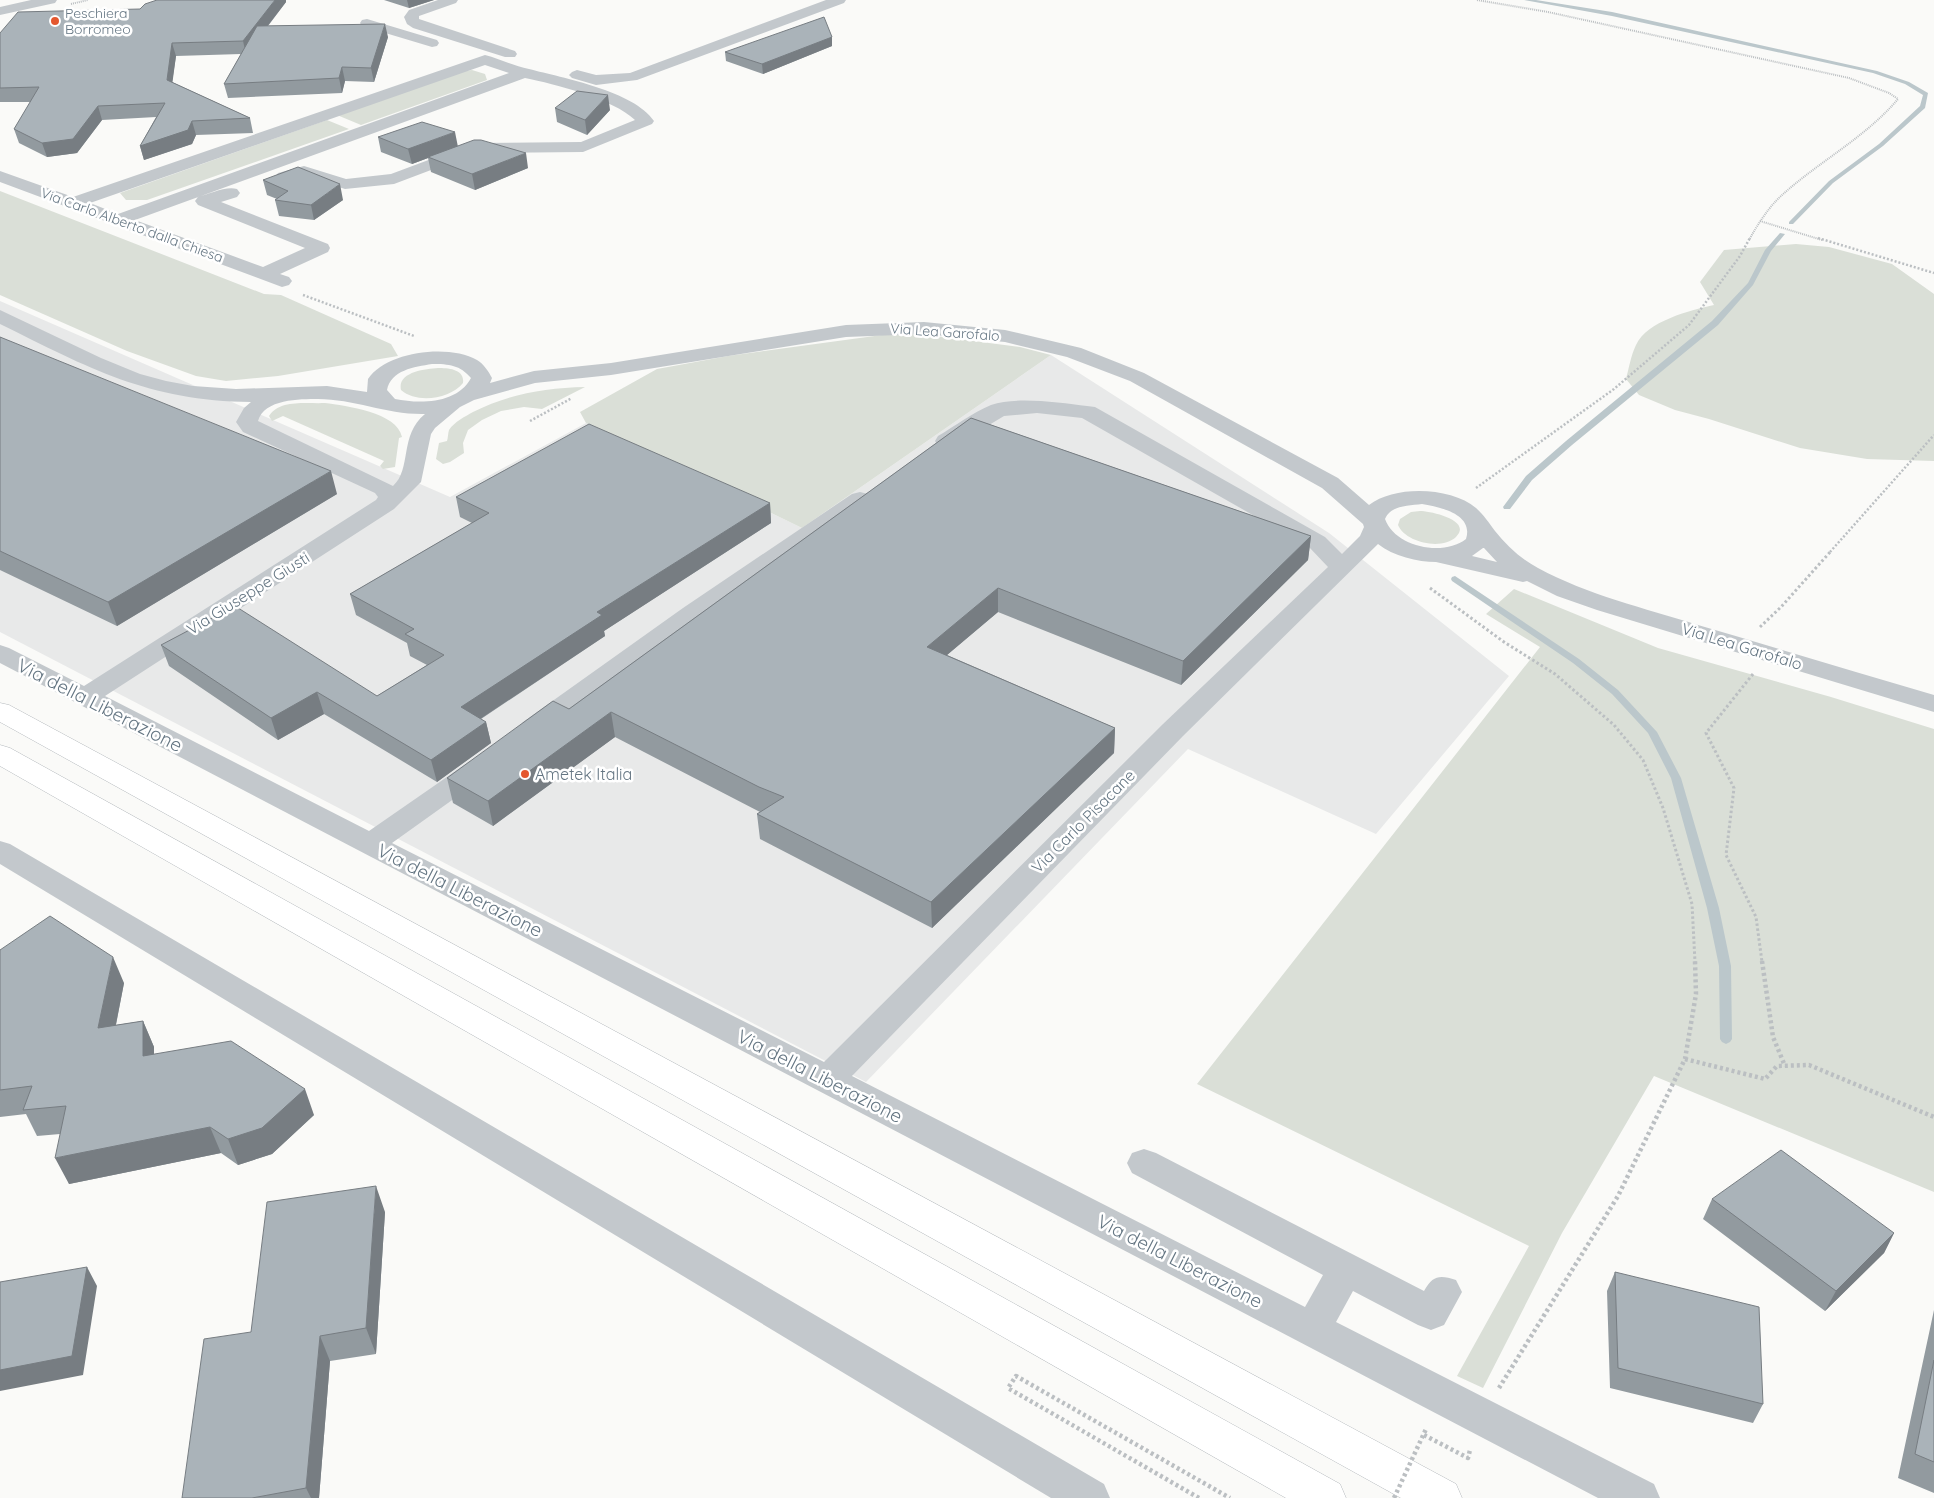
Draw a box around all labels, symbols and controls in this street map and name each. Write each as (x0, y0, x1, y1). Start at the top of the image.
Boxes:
place label: Peschiera Borromeo (65, 4, 131, 38)
marker: Peschiera Borromeo (49, 15, 61, 27)
street label: Via Carlo Alberto dalla Chiesa (38, 184, 226, 266)
street label: Via Lea Garofalo (890, 319, 1000, 345)
street label: Via Giuseppe Giusti (183, 547, 313, 639)
street label: Via Lea Garofalo (1679, 618, 1805, 674)
street label: Via della Liberazione (13, 653, 187, 757)
place label: Ametek Italia (535, 764, 632, 784)
street label: Via Carlo Pisacane (1027, 765, 1139, 877)
marker: Ametek Italia (519, 768, 531, 780)
street label: Via della Liberazione (373, 838, 547, 942)
street label: Via della Liberazione (733, 1024, 907, 1128)
street label: Via della Liberazione (1093, 1209, 1267, 1313)

